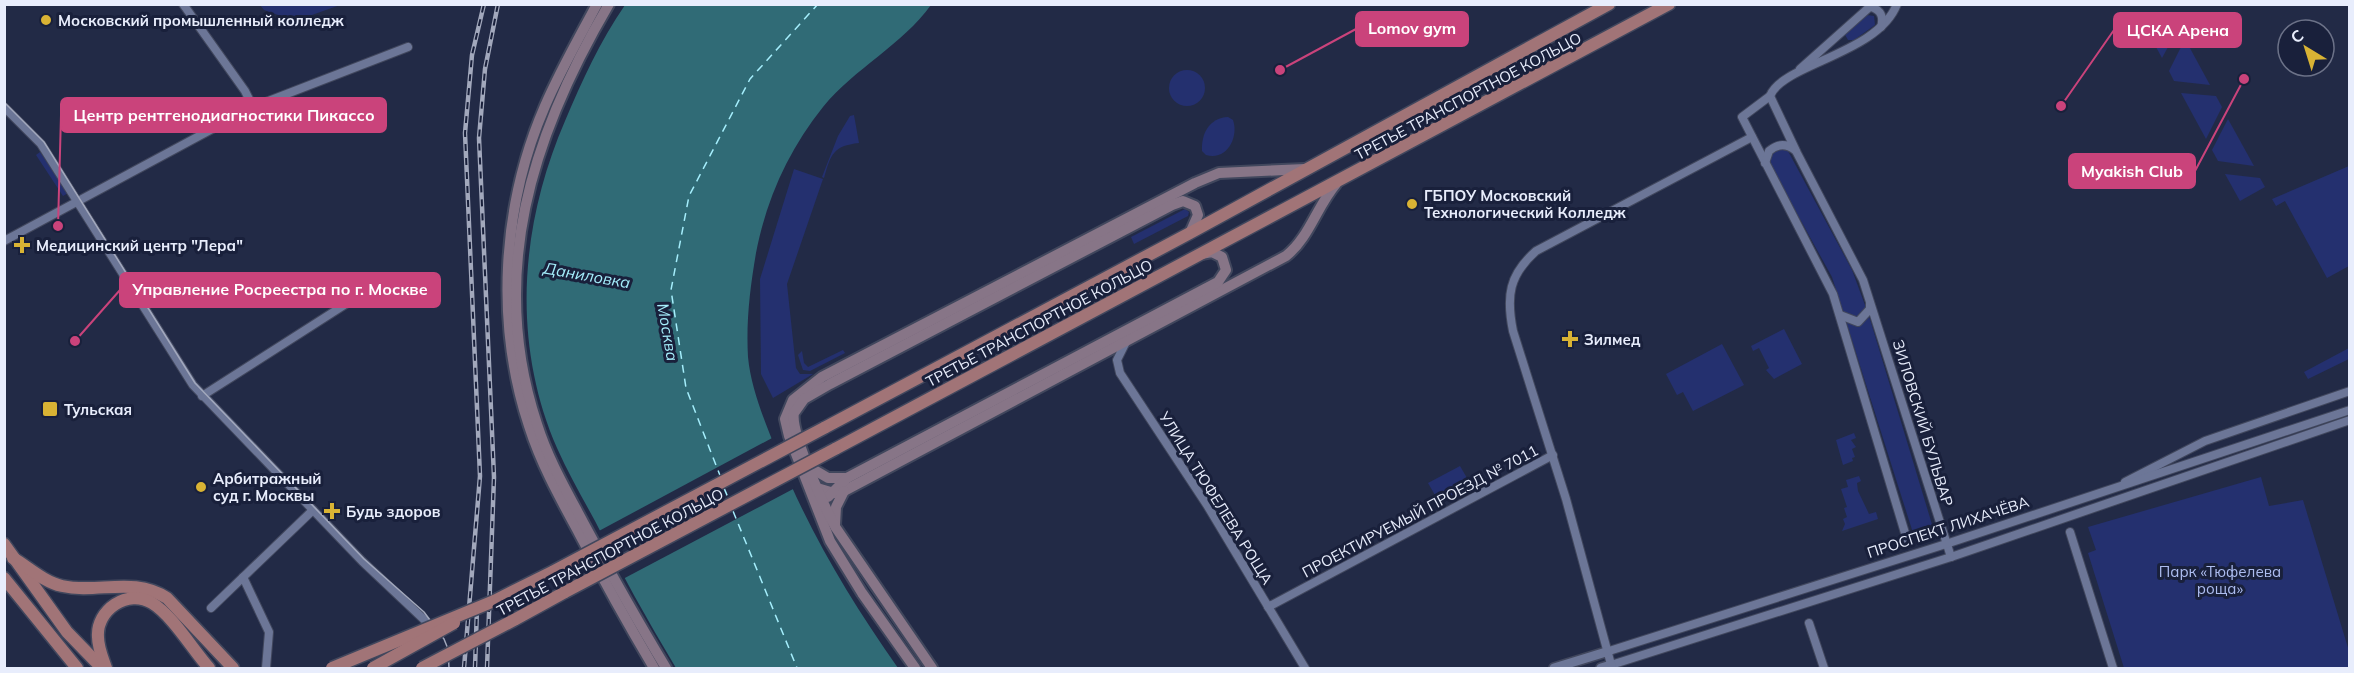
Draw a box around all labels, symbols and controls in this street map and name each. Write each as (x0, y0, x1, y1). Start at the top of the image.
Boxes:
place label: Московский промышленный колледж (58, 11, 344, 30)
callout: Lomov gym (1356, 12, 1468, 46)
marker: Московский промышленный колледж (39, 13, 53, 27)
callout: ЦСКА Арена (2114, 13, 2241, 47)
text: Lomov gym (1368, 18, 1456, 38)
north arrow (2276, 18, 2336, 78)
text: ЦСКА Арена (2127, 20, 2229, 40)
text: С (2286, 25, 2307, 47)
street label: ТРЕТЬЕ ТРАНСПОРТНОЕ КОЛЬЦО (1351, 28, 1585, 164)
callout: Центр рентгенодиагностики Пикассо (61, 98, 386, 132)
text: Центр рентгенодиагностики Пикассо (73, 105, 375, 125)
callout: Myakish Club (2069, 154, 2195, 188)
text: Myakish Club (2081, 161, 2183, 181)
place label: ГБПОУ Московский Технологический Колледж (1424, 186, 1626, 222)
marker: ГБПОУ Московский Технологический Колледж (1405, 197, 1419, 211)
marker: Медицинский центр "Лера" (13, 236, 31, 254)
place label: Медицинский центр "Лера" (36, 236, 243, 255)
street label: ТРЕТЬЕ ТРАНСПОРТНОЕ КОЛЬЦО (922, 255, 1156, 391)
water label: Даниловка (541, 257, 632, 293)
callout: Управление Росреестра по г. Москве (120, 273, 440, 307)
text: Управление Росреестра по г. Москве (131, 279, 428, 299)
water label: Москва (653, 302, 683, 363)
marker: Зилмед (1561, 330, 1579, 348)
place label: Зилмед (1584, 330, 1641, 349)
street label: ЗИЛОВСКИЙ БУЛЬВАР (1889, 337, 1957, 509)
marker: Тульская (41, 400, 59, 418)
place label: Тульская (64, 400, 132, 419)
street label: УЛИЦА ТЮФЕЛЕВА РОЩА (1154, 407, 1277, 588)
street label: ПРОЕКТИРУЕМЫЙ ПРОЕЗД № 7011 (1299, 440, 1541, 582)
place label: Арбитражный суд г. Москвы (213, 469, 321, 505)
marker: Арбитражный суд г. Москвы (194, 480, 208, 494)
street label: ТРЕТЬЕ ТРАНСПОРТНОЕ КОЛЬЦО (493, 484, 727, 620)
street label: ПРОСПЕКТ ЛИХАЧЁВА (1865, 492, 2031, 562)
marker: Будь здоров (323, 502, 341, 520)
place label: Будь здоров (346, 502, 441, 521)
park label: Парк «Тюфелева роща» (2159, 562, 2281, 598)

